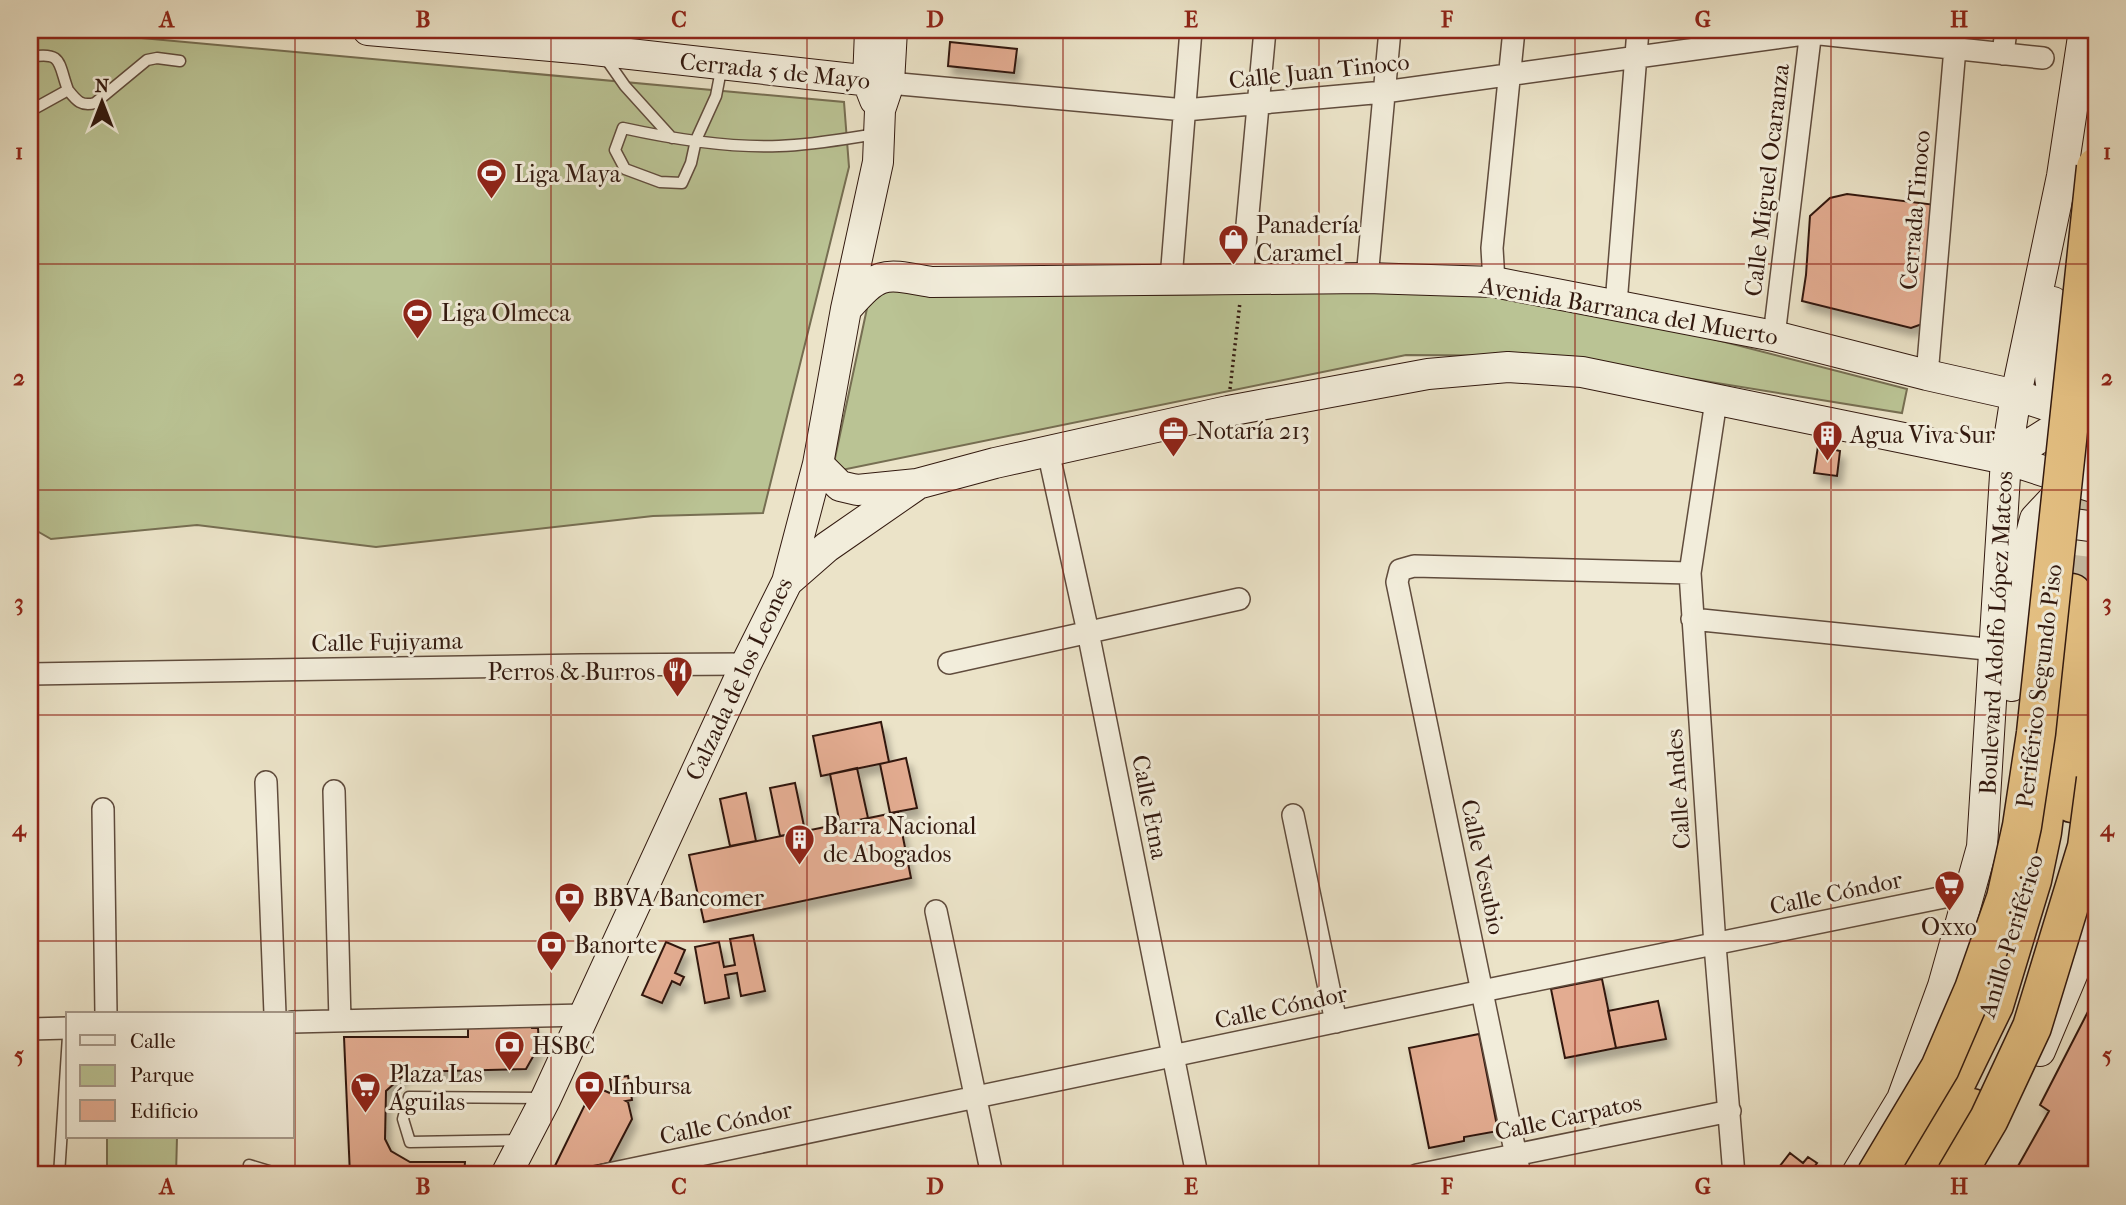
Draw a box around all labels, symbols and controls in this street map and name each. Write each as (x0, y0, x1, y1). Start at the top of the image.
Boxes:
text: A (158, 6, 176, 33)
text: B (416, 6, 431, 33)
text: C (671, 6, 687, 33)
text: D (926, 6, 944, 33)
text: E (1184, 6, 1198, 33)
text: F (1440, 6, 1454, 33)
text: G (1695, 6, 1711, 33)
text: H (1950, 6, 1968, 33)
street label: Cerrada 5 de Mayo (678, 47, 872, 95)
street label: Calle Juan Tinoco (1227, 48, 1411, 94)
street label: Calle Miguel Ocaranza (1739, 61, 1795, 298)
north arrow (66, 66, 136, 136)
text: N (95, 75, 110, 97)
street label: Cerrada Tinoco (1894, 129, 1936, 291)
text: 1 (15, 138, 23, 165)
text: 1 (2103, 138, 2111, 165)
sports icon: Liga Maya (474, 157, 508, 201)
place label: Liga Maya (514, 160, 622, 188)
place label: Panadería Caramel (1256, 211, 1361, 267)
shop icon: Panadería Caramel (1216, 222, 1250, 266)
street label: Avenida Barranca del Muerto (1477, 271, 1780, 351)
sports icon: Liga Olmeca (401, 296, 435, 340)
place label: Liga Olmeca (441, 299, 571, 327)
text: 2 (13, 364, 25, 391)
text: 2 (2101, 364, 2113, 391)
office icon: Notaría 213 (1156, 414, 1190, 458)
place label: Notaría 213 (1196, 417, 1310, 445)
building icon: Agua Viva Sur (1810, 418, 1844, 462)
place label: Agua Viva Sur (1849, 421, 1996, 449)
street label: Boulevard Adolfo López Mateos (1974, 470, 2018, 796)
street label: Periférico Segundo Piso (2010, 562, 2068, 810)
street label: Calzada de los Leones (680, 573, 798, 785)
text: 3 (14, 589, 24, 616)
text: 3 (2102, 589, 2112, 616)
street label: Calle Fujiyama (311, 627, 464, 657)
restaurant icon: Perros & Burros (661, 655, 695, 699)
place label: Perros & Burros (487, 658, 655, 686)
street label: Calle Andes (1660, 728, 1696, 850)
street label: Calle Etna (1126, 752, 1174, 862)
street label: Calle Vesubio (1455, 797, 1511, 937)
place label: Barra Nacional de Abogados (823, 812, 977, 868)
text: 4 (11, 815, 27, 842)
text: 4 (2099, 815, 2115, 842)
building icon: Barra Nacional de Abogados (783, 823, 817, 867)
street label: Anillo Periférico (1973, 851, 2049, 1022)
street label: Calle Cóndor (1767, 865, 1906, 921)
supermarket icon: Oxxo (1932, 868, 1966, 912)
bank icon: BBVA Bancomer (553, 881, 587, 925)
place label: BBVA Bancomer (593, 884, 765, 912)
place label: Oxxo (1921, 913, 1977, 941)
bank icon: Banorte (534, 928, 568, 972)
place label: Banorte (574, 931, 657, 959)
street label: Calle Cóndor (1212, 979, 1351, 1035)
legend (66, 1012, 294, 1138)
text: Calle (130, 1029, 176, 1053)
bank icon: HSBC (492, 1029, 526, 1073)
place label: HSBC (532, 1032, 595, 1060)
text: 5 (14, 1041, 24, 1068)
text: 5 (2102, 1041, 2112, 1068)
place label: Plaza Las Águilas (388, 1060, 483, 1116)
text: Parque (130, 1063, 194, 1087)
bank icon: Inbursa (572, 1069, 606, 1113)
supermarket icon: Plaza Las Águilas (349, 1071, 383, 1115)
place label: Inbursa (612, 1072, 692, 1100)
street label: Calle Carpatos (1492, 1088, 1644, 1146)
street label: Calle Cóndor (657, 1095, 796, 1151)
text: Edificio (130, 1099, 198, 1123)
text: A (158, 1173, 176, 1200)
text: B (416, 1173, 431, 1200)
text: C (671, 1173, 687, 1200)
text: D (926, 1173, 944, 1200)
text: E (1184, 1173, 1198, 1200)
text: F (1440, 1173, 1454, 1200)
text: G (1695, 1173, 1711, 1200)
text: H (1950, 1173, 1968, 1200)

